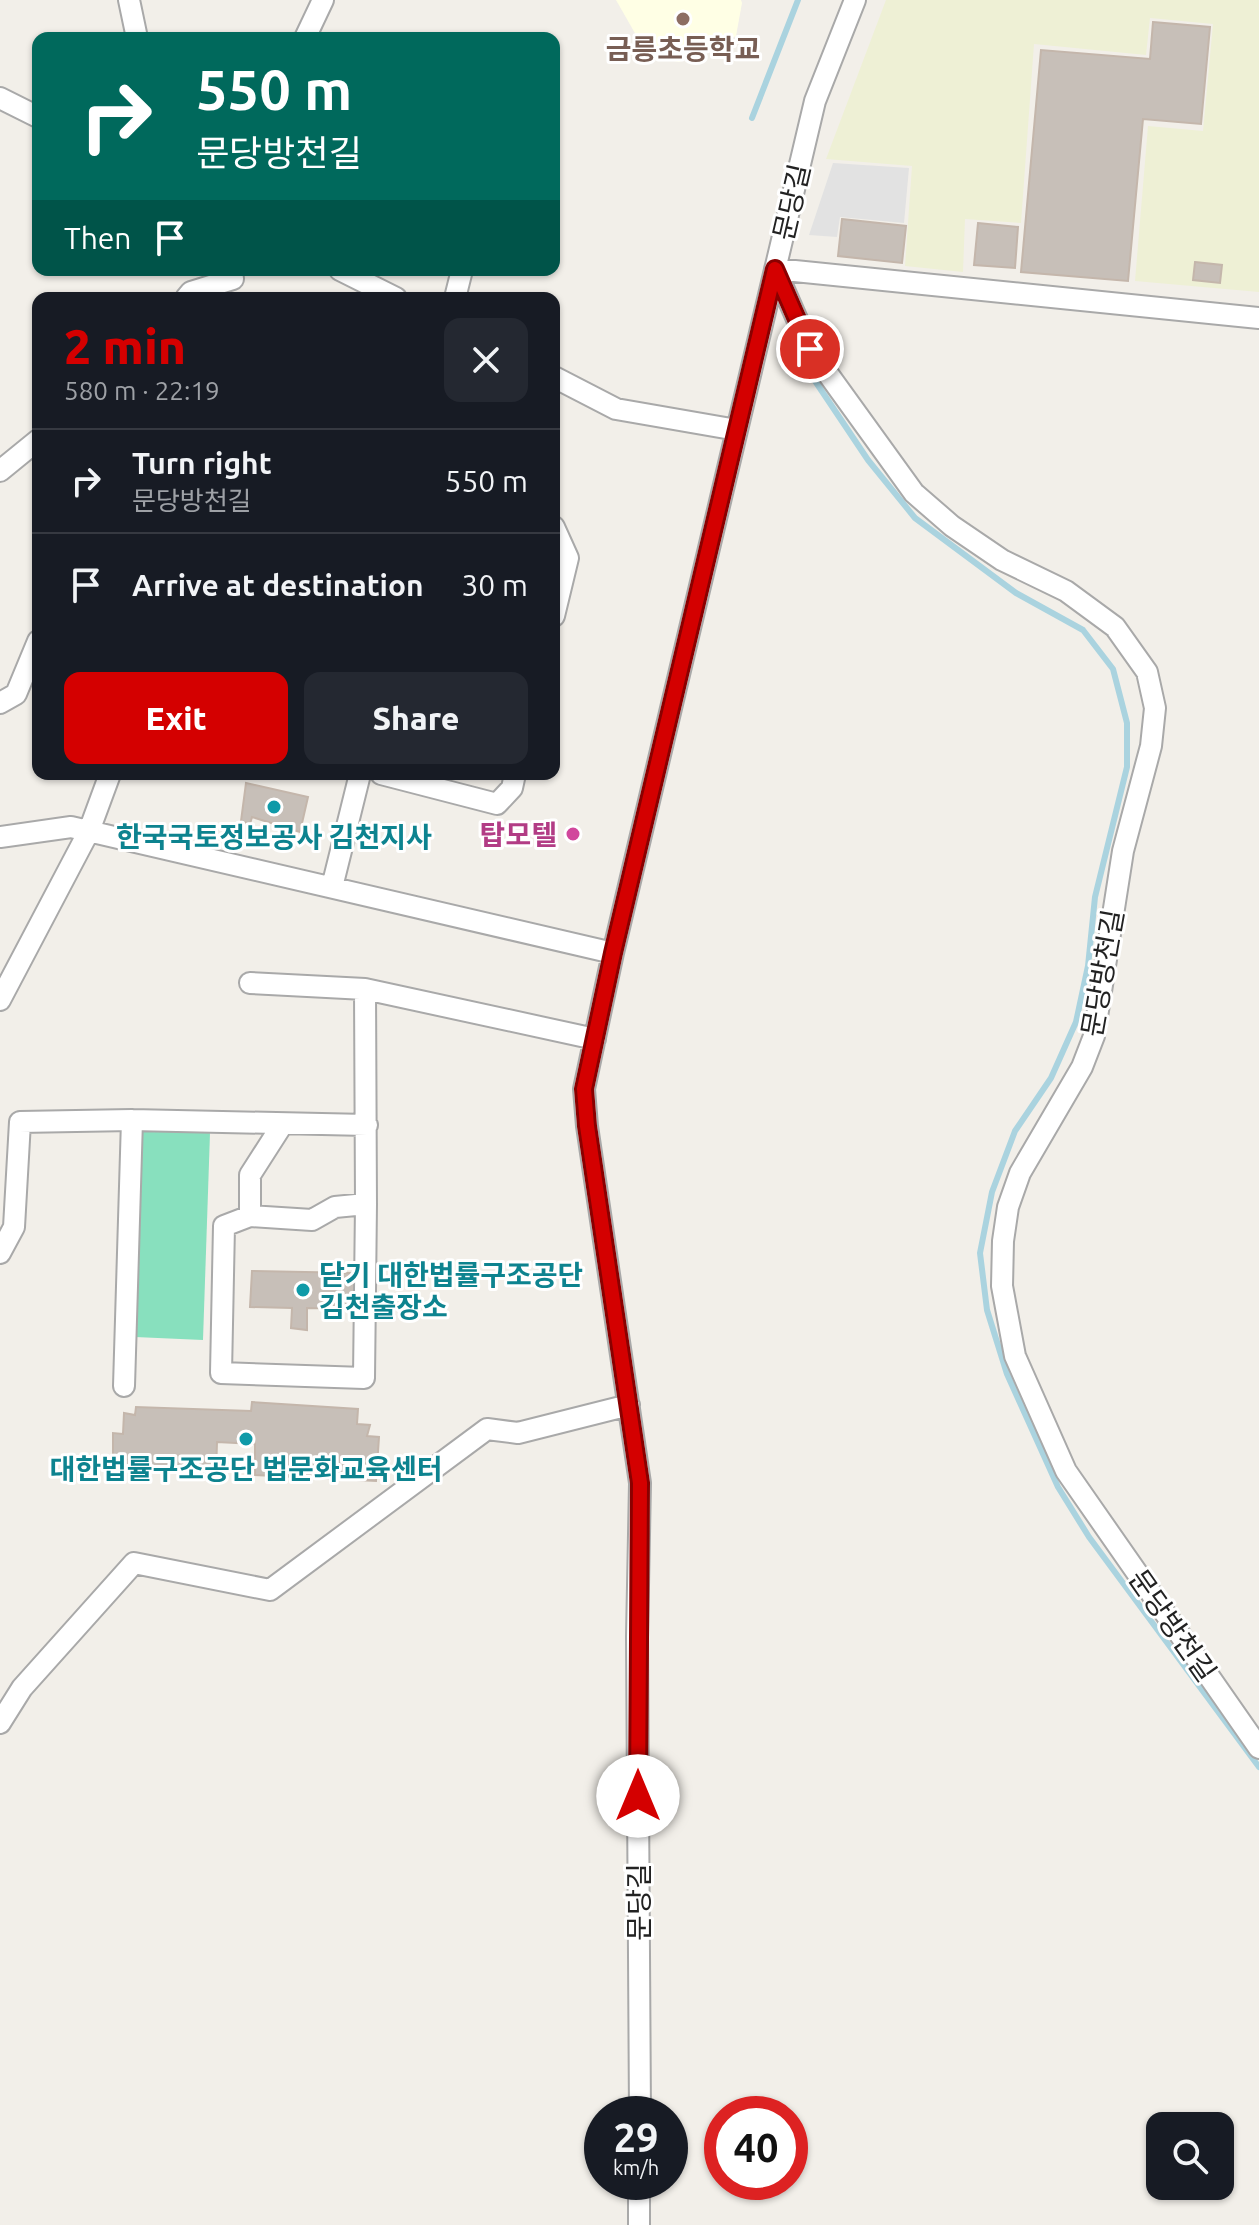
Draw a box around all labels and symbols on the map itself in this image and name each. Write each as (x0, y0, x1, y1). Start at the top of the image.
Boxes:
marker: 금릉초등학교 (674, 10, 692, 28)
place label: 금릉초등학교 (606, 33, 760, 64)
street label: 문당길 (767, 161, 815, 243)
pin (776, 315, 844, 383)
marker: 한국국토정보공사 김천지사 (265, 798, 283, 816)
place label: 탑모텔 (480, 819, 557, 850)
place label: 한국국토정보공사 김천지사 (116, 821, 432, 852)
marker: 탑모텔 (564, 825, 582, 843)
street label: 문당방천길 (1076, 907, 1128, 1039)
place label: 닫기 대한법률구조공단 김천출장소 (319, 1259, 583, 1322)
marker: 닫기 대한법률구조공단 김천출장소 (294, 1281, 312, 1299)
marker: 대한법률구조공단 법문화교육센터 (237, 1430, 255, 1448)
place label: 대한법률구조공단 법문화교육센터 (49, 1453, 443, 1484)
street label: 문당방천길 (1123, 1563, 1223, 1687)
position arrow (596, 1754, 680, 1838)
street label: 문당길 (623, 1863, 654, 1941)
speed limit sign: 40 (704, 2096, 808, 2200)

